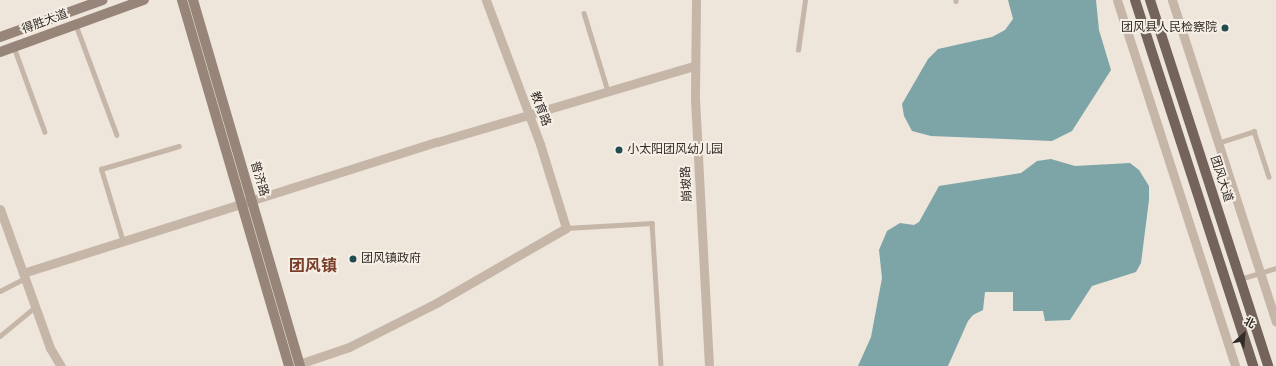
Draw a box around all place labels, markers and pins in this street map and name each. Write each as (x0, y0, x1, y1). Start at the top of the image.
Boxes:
place label: 团风县人民检察院 (1121, 21, 1217, 35)
marker: 团风县人民检察院 (1220, 23, 1230, 33)
place label: 小太阳团风幼儿园 (627, 143, 723, 157)
marker: 小太阳团风幼儿园 (614, 145, 624, 155)
place label: 团风镇政府 (361, 252, 421, 266)
marker: 团风镇政府 (348, 254, 358, 264)

